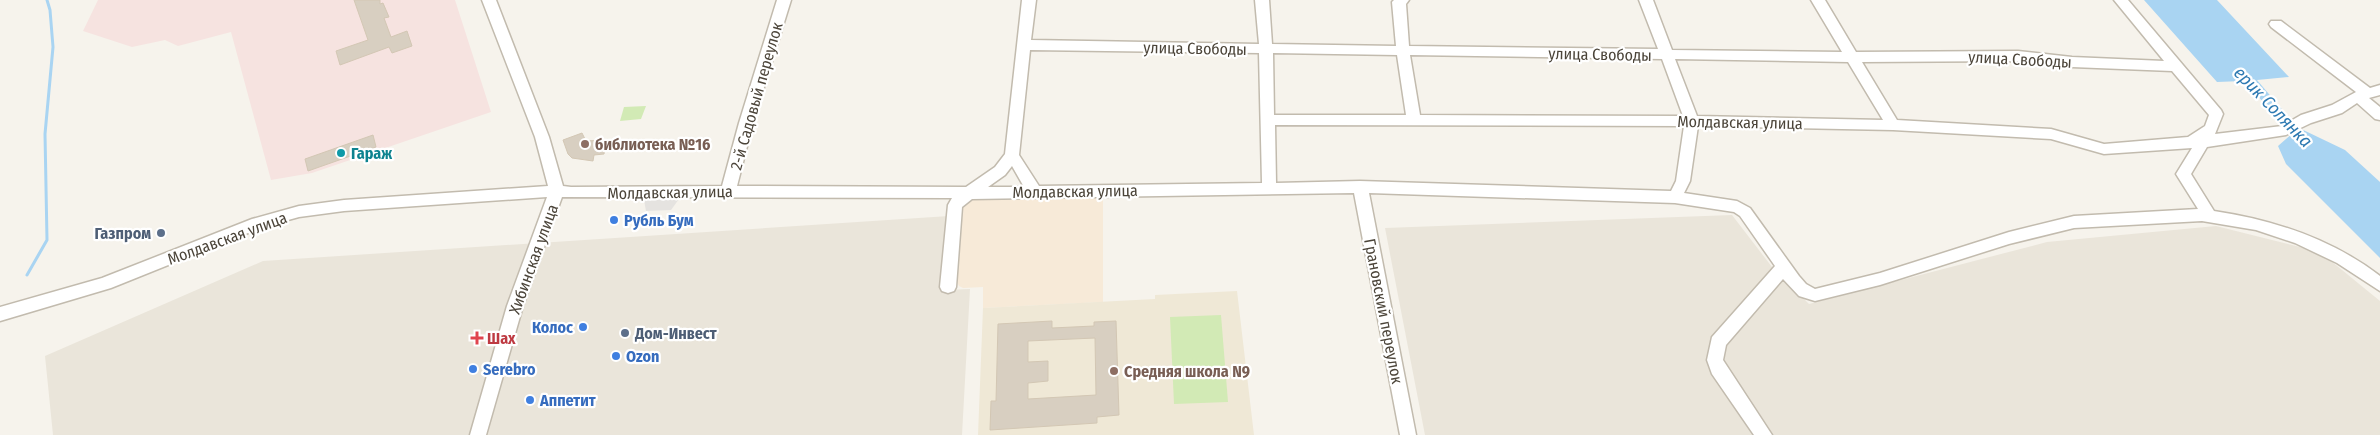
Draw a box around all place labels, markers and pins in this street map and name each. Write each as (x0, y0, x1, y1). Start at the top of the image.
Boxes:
place label: библиотека №16 (595, 135, 710, 154)
marker: библиотека №16 (579, 138, 591, 150)
place label: Гараж (351, 144, 392, 163)
marker: Гараж (335, 147, 347, 159)
place label: Рубль Бум (624, 211, 694, 230)
marker: Рубль Бум (608, 214, 620, 226)
place label: Газпром (95, 224, 151, 243)
marker: Газпром (155, 227, 167, 239)
place label: Колос (532, 318, 573, 337)
marker: Колос (577, 321, 589, 333)
place label: Дом-Инвест (634, 324, 717, 343)
marker: Дом-Инвест (619, 327, 631, 339)
place label: Шах (487, 329, 516, 348)
marker: Шах (471, 332, 483, 344)
place label: Ozon (626, 347, 659, 366)
marker: Ozon (610, 350, 622, 362)
place label: Serebro (483, 360, 536, 379)
place label: Средняя школа N9 (1124, 362, 1250, 381)
marker: Serebro (467, 363, 479, 375)
marker: Средняя школа N9 (1108, 365, 1120, 377)
place label: Аппетит (539, 391, 596, 410)
marker: Аппетит (524, 394, 536, 406)

